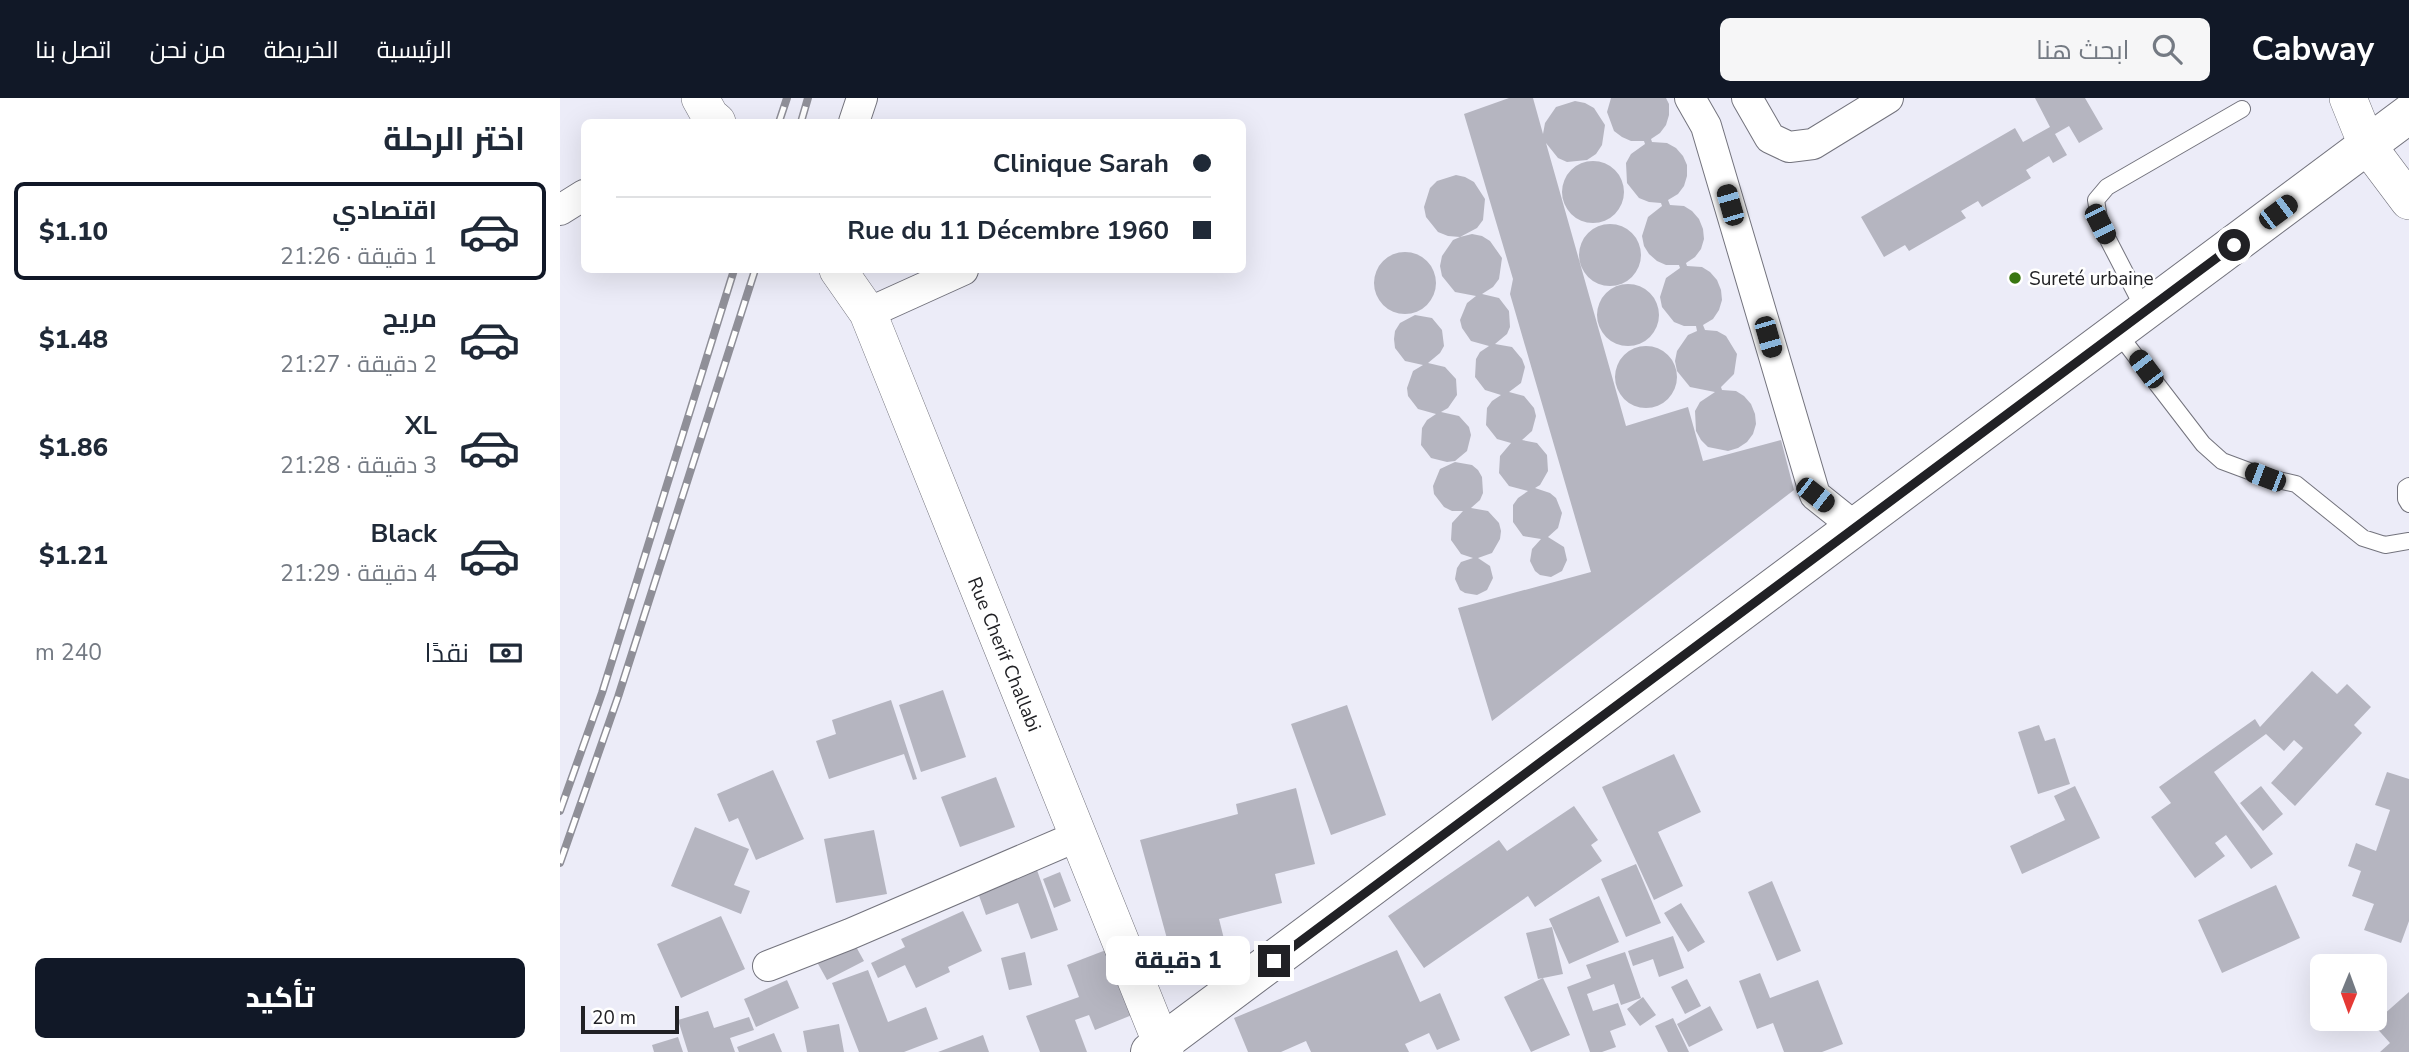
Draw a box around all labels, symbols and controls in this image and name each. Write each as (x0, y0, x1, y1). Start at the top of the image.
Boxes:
search box (1720, 18, 2210, 81)
text: Cabway (2252, 27, 2374, 72)
icon: search (2148, 30, 2186, 68)
text: ابحث هنا (2036, 33, 2130, 68)
text: اتصل بنا (35, 34, 112, 66)
text: من نحن (150, 34, 226, 66)
text: الخريطة (264, 34, 339, 66)
text: الرئيسية (377, 34, 452, 66)
text: اختر الرحلة (383, 118, 525, 161)
text: Clinique Sarah (993, 146, 1169, 181)
car (1715, 182, 1746, 228)
car (2255, 191, 2302, 233)
text: اقتصادي (332, 193, 437, 228)
icon: car (458, 200, 521, 263)
car (2082, 201, 2119, 247)
text: Rue du 11 Décembre 1960 (847, 213, 1169, 248)
text: $1.10 (39, 214, 108, 249)
route start (2218, 229, 2250, 261)
text: 1 دقيقة · 21:26 (280, 241, 437, 272)
place label: Sureté urbaine (2029, 266, 2154, 292)
marker: Sureté urbaine (2007, 270, 2023, 286)
text: مريح (382, 301, 437, 336)
icon: car (458, 308, 521, 371)
car (1753, 314, 1784, 360)
text: $1.48 (39, 322, 108, 357)
car (2125, 346, 2168, 392)
text: 2 دقيقة · 21:27 (280, 349, 437, 380)
text: XL (405, 408, 437, 443)
icon: car (458, 416, 521, 479)
text: $1.86 (39, 430, 108, 465)
text: 3 دقيقة · 21:28 (280, 450, 437, 481)
car (2242, 460, 2289, 494)
car (1792, 474, 1839, 516)
text: Black (370, 516, 437, 551)
icon: car (458, 524, 521, 587)
text: $1.21 (39, 538, 108, 573)
text: 4 دقيقة · 21:29 (280, 558, 437, 589)
street label: Rue Cherif Challabi (961, 573, 1047, 736)
icon: cash (487, 634, 525, 672)
text: نقدًا (425, 636, 469, 671)
text: 240 m (35, 637, 102, 668)
callout: 1 دقيقة (1106, 936, 1250, 986)
text: 1 دقيقة (1135, 945, 1222, 976)
route end (1258, 945, 1290, 977)
north arrow (2310, 954, 2387, 1031)
map controls (2310, 954, 2387, 1031)
button: تأكيد (35, 958, 525, 1038)
scale bar (581, 1003, 679, 1035)
text: 20 m (592, 1005, 636, 1031)

